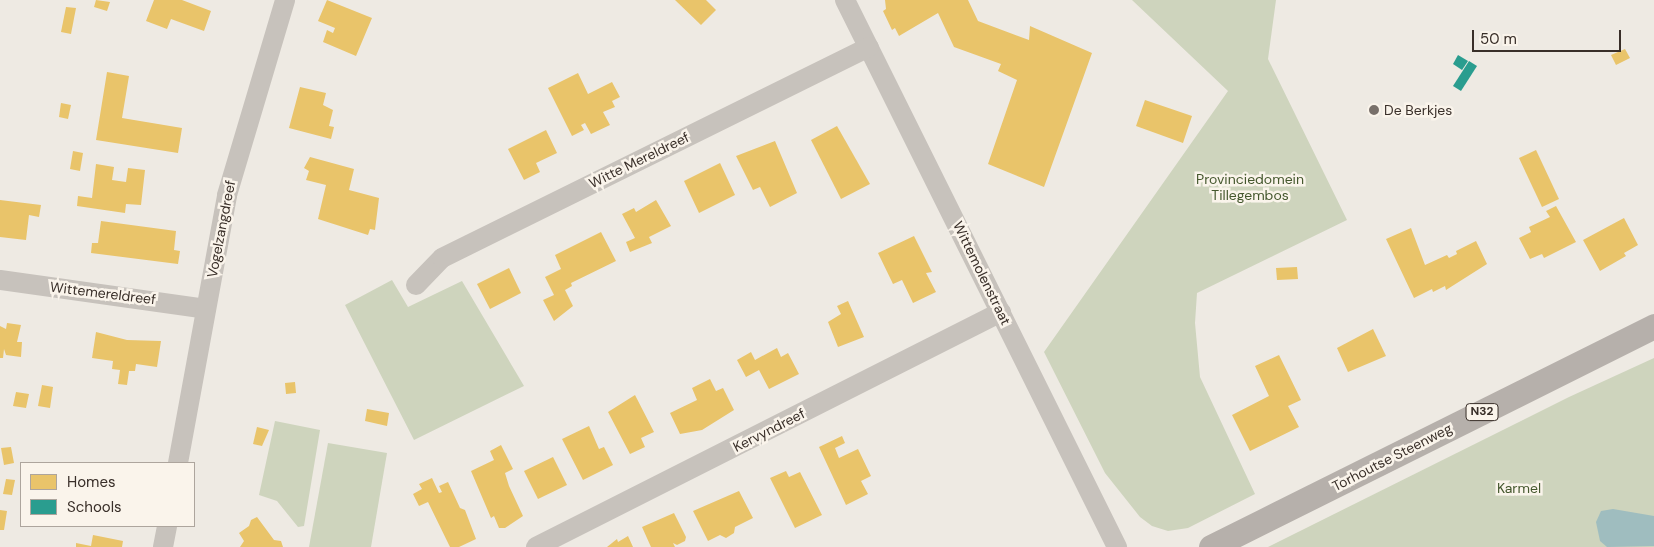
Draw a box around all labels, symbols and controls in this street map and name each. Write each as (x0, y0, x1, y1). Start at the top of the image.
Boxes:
scale bar (1474, 20, 1623, 52)
text: 50 m (1480, 29, 1517, 49)
place label: De Berkjes (1384, 102, 1452, 118)
marker: De Berkjes (1368, 104, 1380, 116)
street label: Witte Mereldreef (586, 128, 692, 192)
park label: Provinciedomein Tillegembos (1196, 171, 1304, 203)
street label: Vogelzangdreef (203, 179, 239, 279)
street label: Wittemolenstraat (950, 218, 1014, 328)
street label: Wittemereldreef (49, 278, 157, 308)
road number: N32 (1464, 402, 1500, 422)
street label: Kervyndreef (730, 405, 808, 455)
street label: Torhoutse Steenweg (1329, 420, 1455, 494)
legend (20, 462, 195, 527)
text: Homes (67, 472, 116, 492)
park label: Karmel (1497, 480, 1541, 496)
text: Schools (67, 497, 122, 517)

